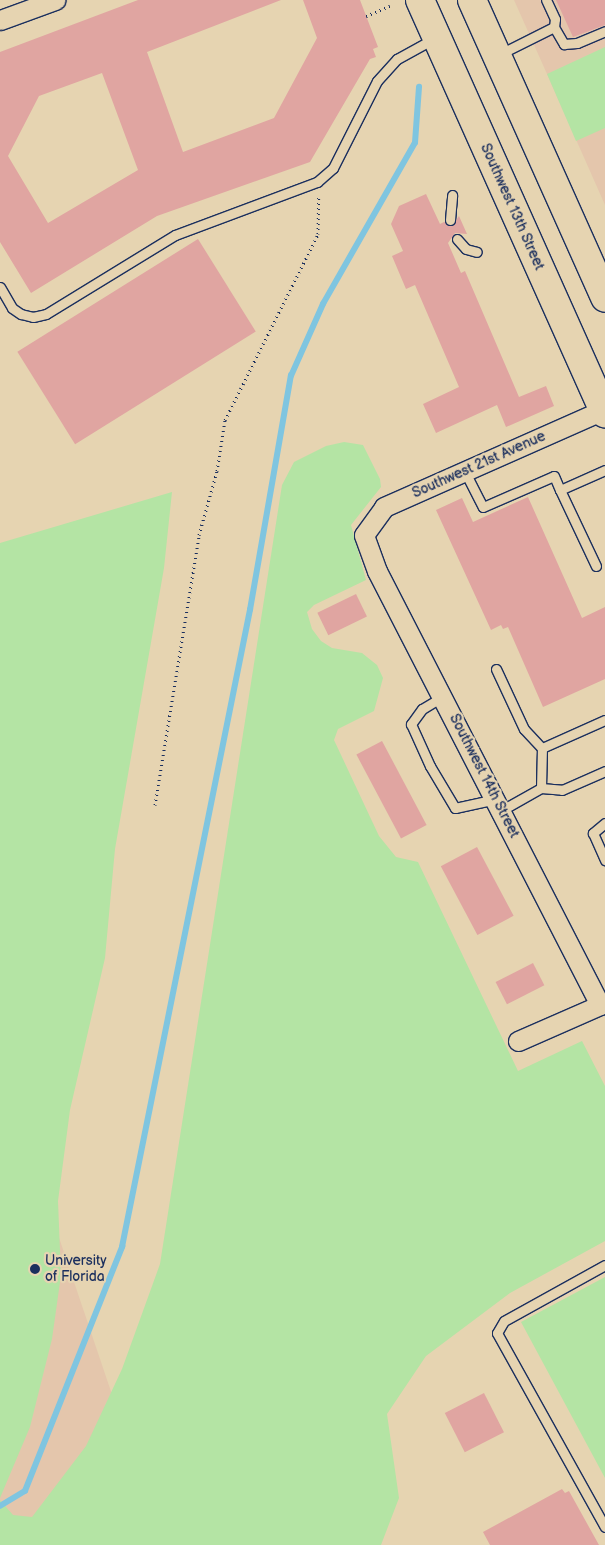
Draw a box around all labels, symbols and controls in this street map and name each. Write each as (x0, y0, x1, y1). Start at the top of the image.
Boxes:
street label: Southwest 13th Street (476, 141, 548, 273)
street label: Southwest 21st Avenue (410, 428, 548, 502)
street label: Southwest 14th Street (445, 711, 523, 841)
place label: University of Florida (45, 1253, 107, 1285)
marker: University of Florida (29, 1263, 41, 1275)

